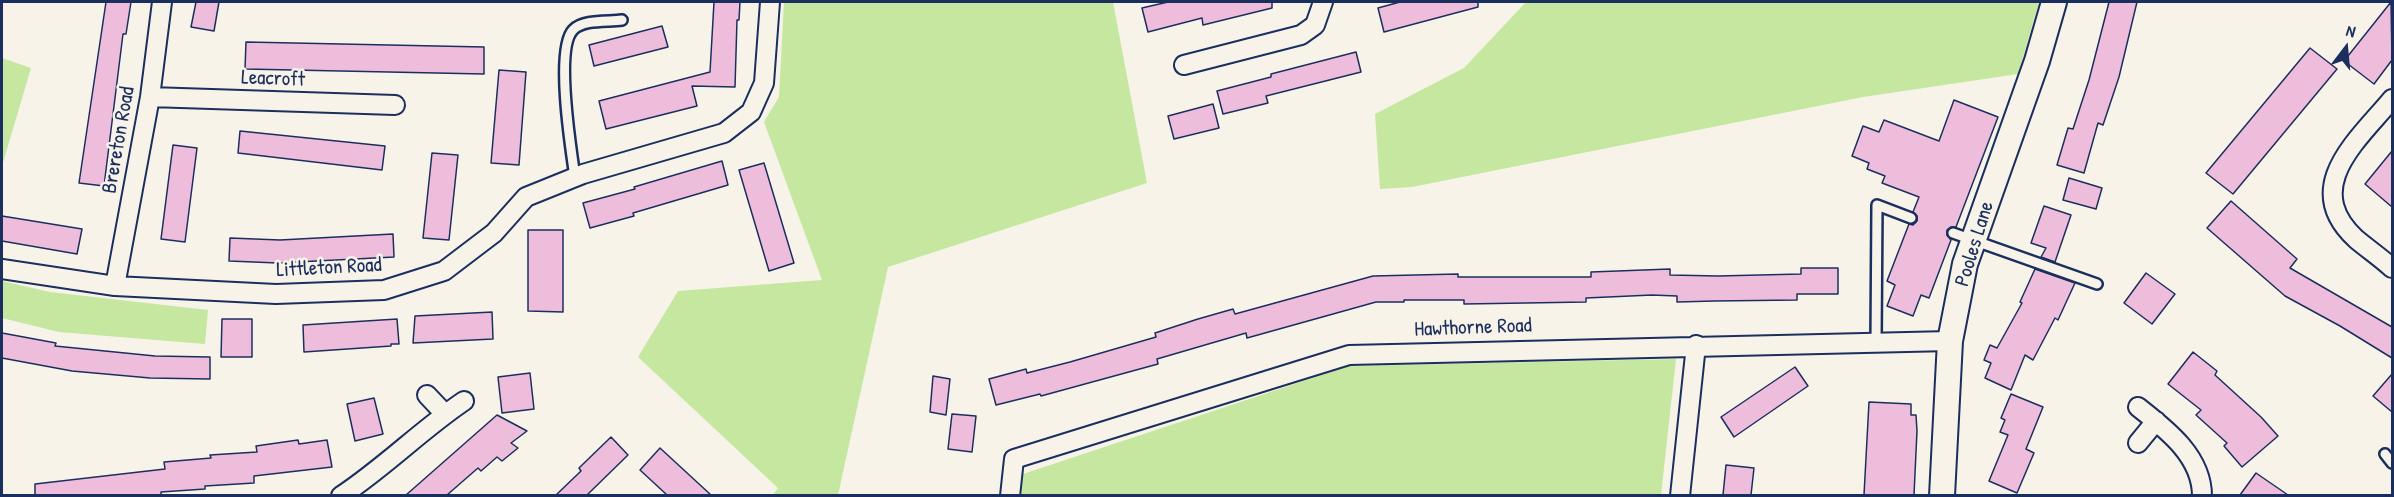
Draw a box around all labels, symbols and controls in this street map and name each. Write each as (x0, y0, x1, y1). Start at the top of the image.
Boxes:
north arrow (2316, 18, 2376, 78)
text: N (2344, 19, 2358, 42)
street label: Leacroft (241, 65, 305, 93)
street label: Brereton Road (97, 85, 141, 195)
street label: Pooles Lane (1950, 198, 2000, 290)
street label: Littleton Road (276, 253, 382, 283)
street label: Hawthorne Road (1414, 313, 1532, 343)

